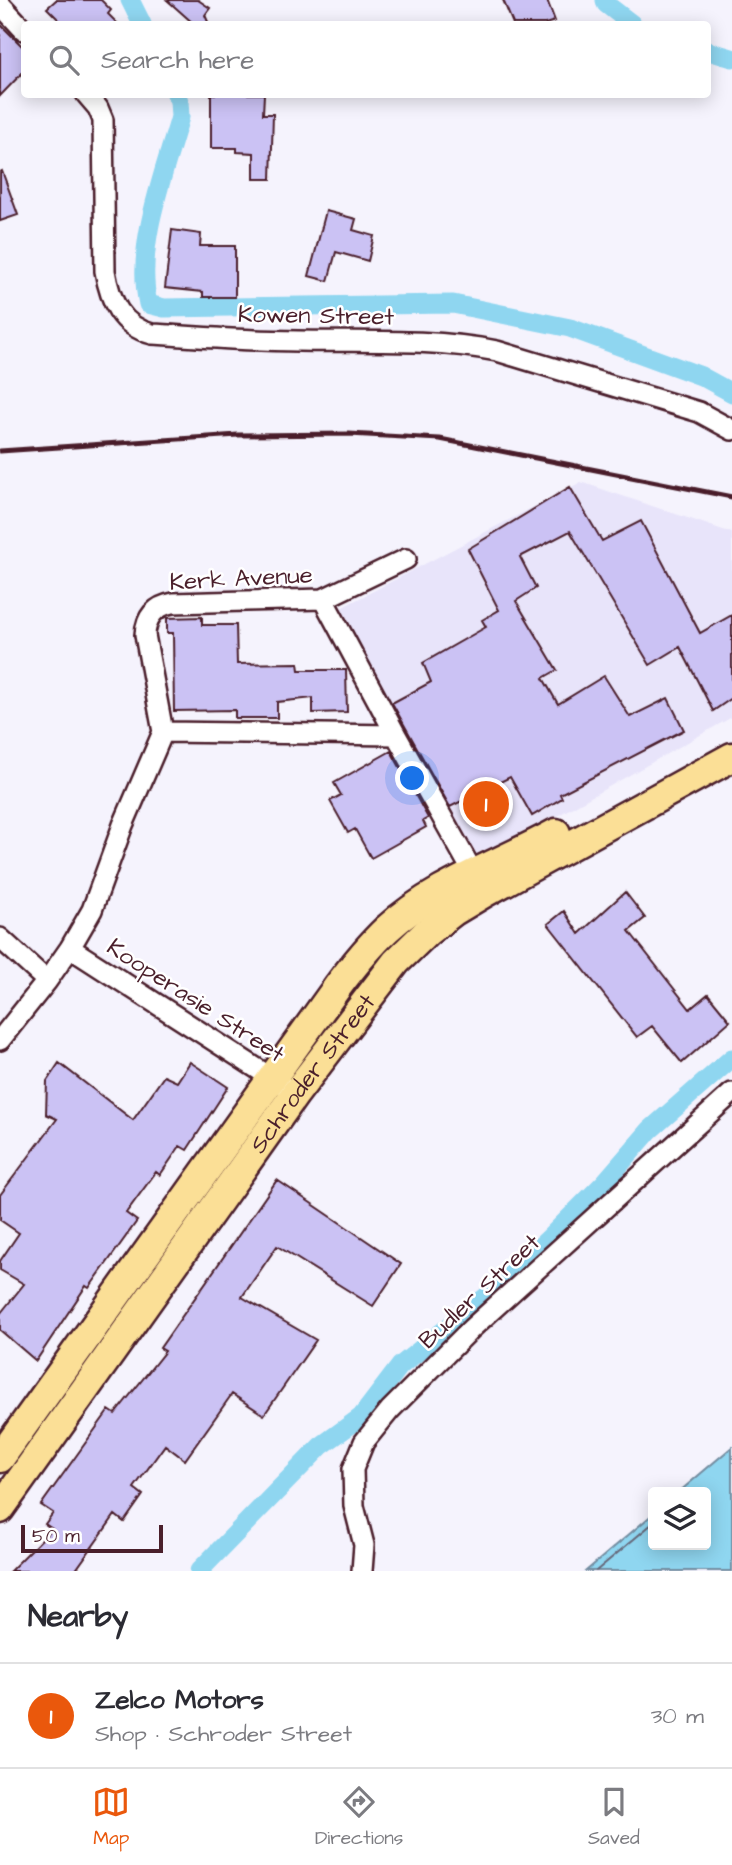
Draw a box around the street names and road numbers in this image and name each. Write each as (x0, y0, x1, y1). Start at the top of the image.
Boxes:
street label: Kowen Street (238, 298, 395, 334)
street label: Kerk Avenue (169, 558, 313, 600)
street label: Kooperasie Street (100, 931, 291, 1071)
street label: Schroder Street (242, 987, 384, 1161)
street label: Budler Street (411, 1226, 548, 1357)

